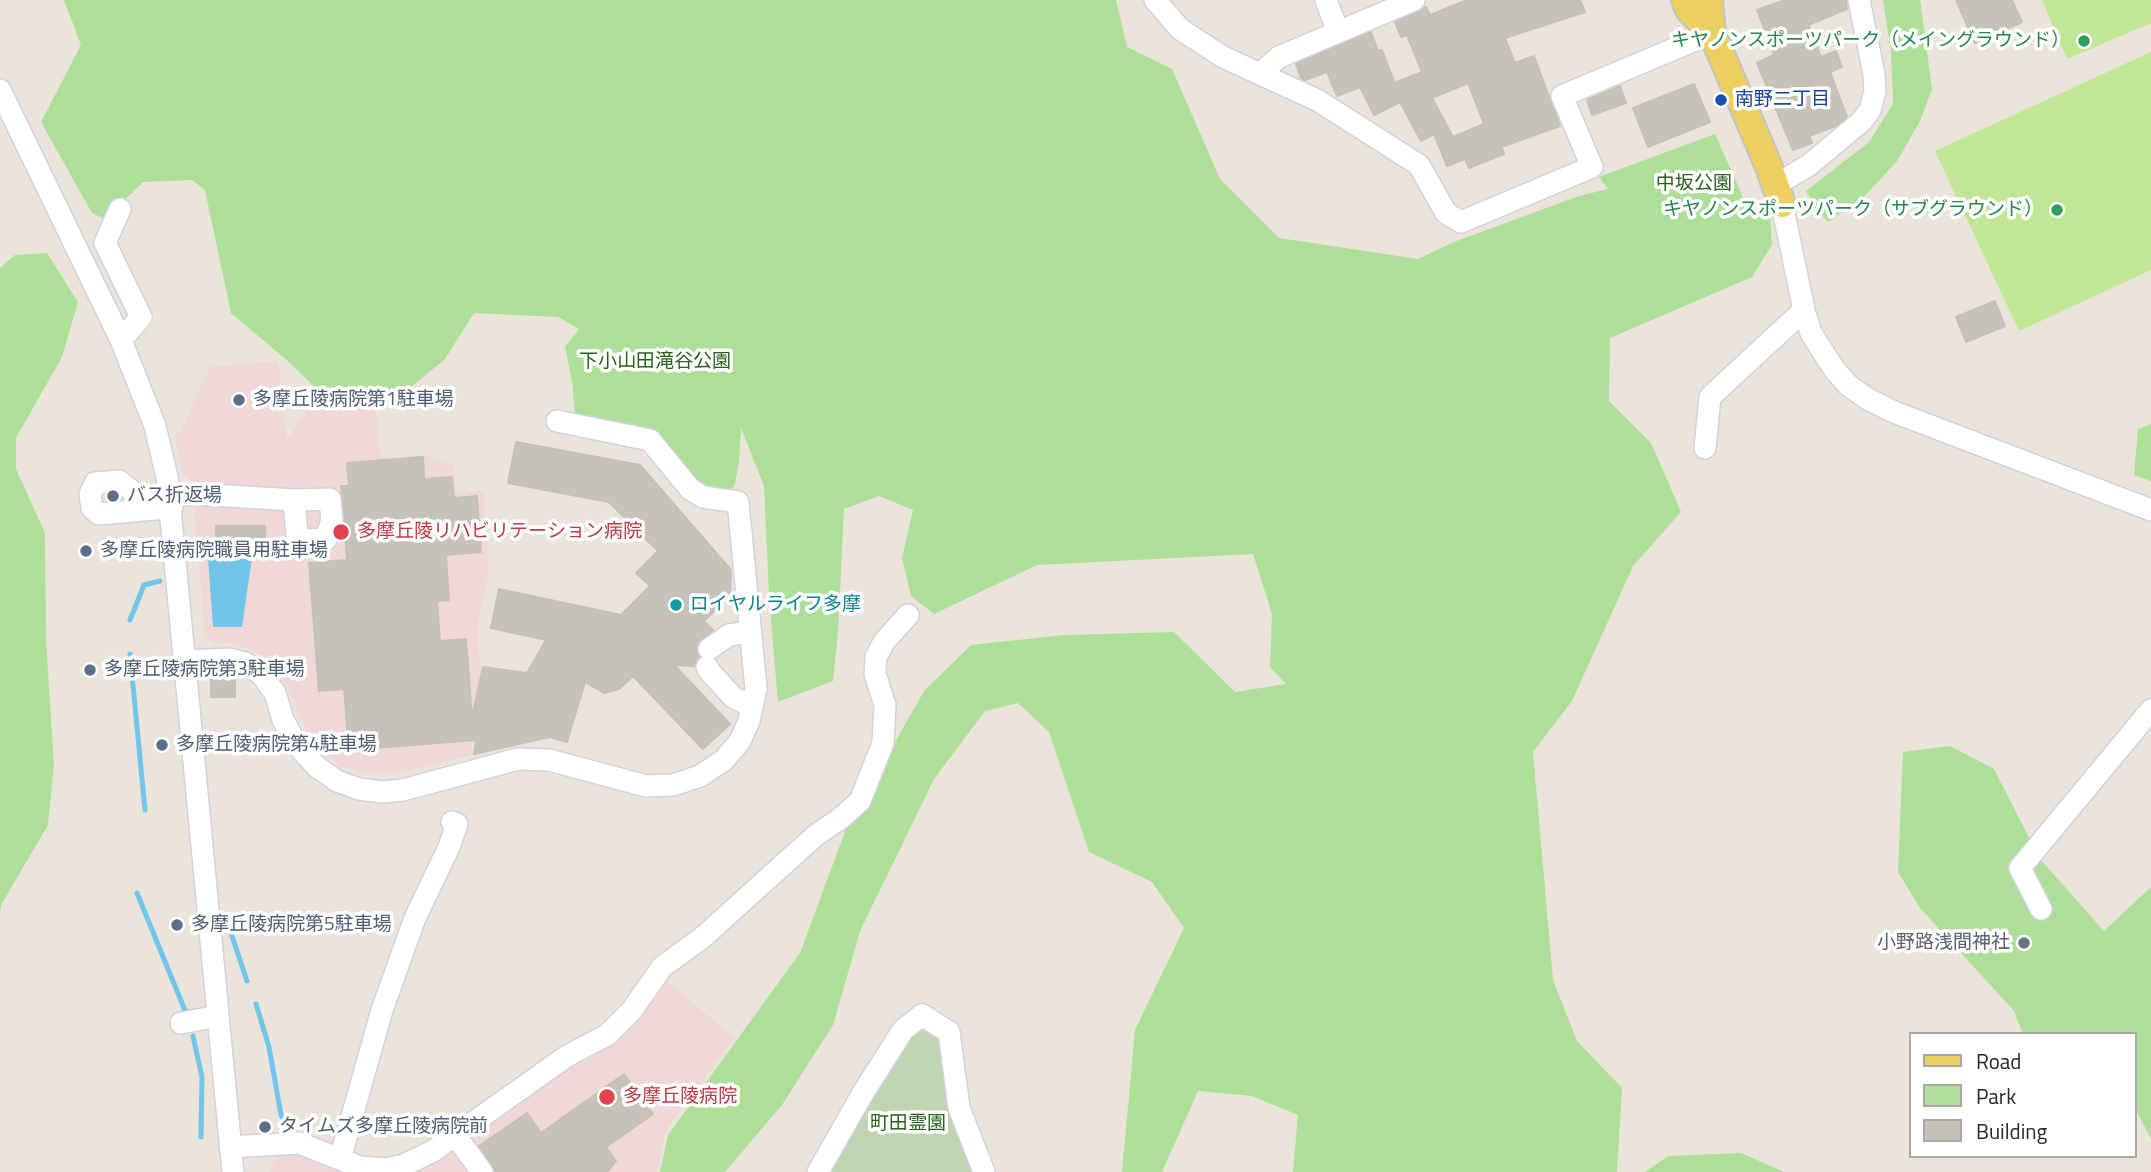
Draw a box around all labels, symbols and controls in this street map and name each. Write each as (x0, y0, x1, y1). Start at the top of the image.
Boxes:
place label: キヤノンスポーツパーク（メイングラウンド） (1671, 30, 2070, 52)
marker: キヤノンスポーツパーク（メイングラウンド） (2076, 33, 2092, 49)
place label: 南野二丁目 (1735, 89, 1830, 111)
marker: 南野二丁目 (1713, 92, 1729, 108)
park label: 中坂公園 (1656, 173, 1732, 195)
place label: キヤノンスポーツパーク（サブグラウンド） (1663, 199, 2043, 221)
marker: キヤノンスポーツパーク（サブグラウンド） (2049, 202, 2065, 218)
park label: 下小山田滝谷公園 (579, 351, 731, 373)
place label: 多摩丘陵病院第1駐車場 (253, 389, 454, 411)
marker: 多摩丘陵病院第1駐車場 (231, 392, 247, 408)
place label: バス折返場 (127, 485, 222, 507)
marker: バス折返場 (105, 488, 121, 504)
place label: 多摩丘陵リハビリテーション病院 (357, 521, 642, 543)
marker: 多摩丘陵リハビリテーション病院 (331, 522, 351, 542)
place label: 多摩丘陵病院職員用駐車場 (100, 540, 328, 562)
marker: 多摩丘陵病院職員用駐車場 (78, 543, 94, 559)
place label: ロイヤルライフ多摩 (690, 594, 861, 616)
marker: ロイヤルライフ多摩 (668, 597, 684, 613)
place label: 多摩丘陵病院第3駐車場 (104, 659, 305, 681)
marker: 多摩丘陵病院第3駐車場 (82, 662, 98, 678)
place label: 多摩丘陵病院第4駐車場 (176, 734, 377, 756)
marker: 多摩丘陵病院第4駐車場 (154, 737, 170, 753)
place label: 多摩丘陵病院第5駐車場 (191, 914, 392, 936)
marker: 多摩丘陵病院第5駐車場 (169, 917, 185, 933)
place label: 小野路浅間神社 (1877, 932, 2010, 954)
marker: 小野路浅間神社 (2016, 935, 2032, 951)
legend (1910, 1032, 2137, 1158)
text: Road (1976, 1045, 2021, 1077)
text: Park (1976, 1080, 2016, 1112)
place label: 多摩丘陵病院 (623, 1086, 737, 1108)
marker: 多摩丘陵病院 (597, 1087, 617, 1107)
park label: 町田霊園 (870, 1113, 946, 1135)
text: Building (1976, 1115, 2047, 1147)
place label: タイムズ多摩丘陵病院前 (279, 1116, 488, 1138)
marker: タイムズ多摩丘陵病院前 (257, 1119, 273, 1135)

